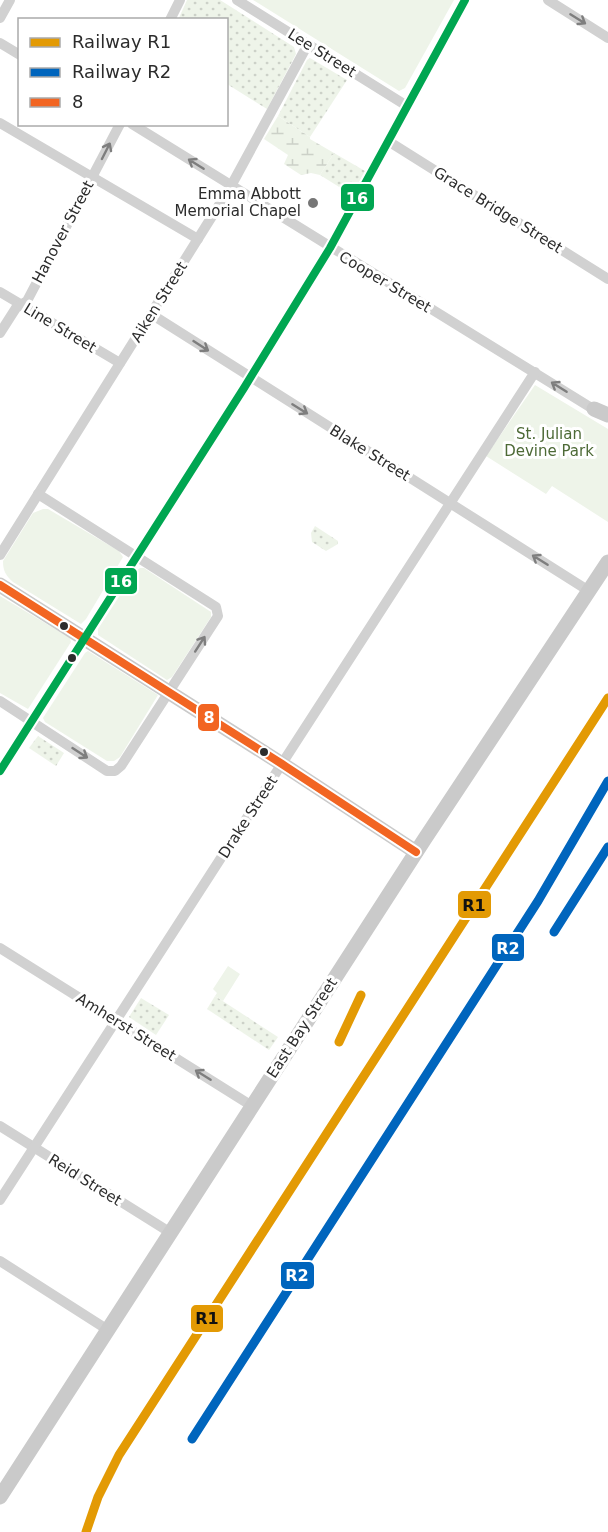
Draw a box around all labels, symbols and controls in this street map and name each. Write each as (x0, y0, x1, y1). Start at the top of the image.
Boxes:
one-way arrow (569, 13, 586, 25)
legend (18, 18, 228, 126)
street label: Lee Street (285, 25, 359, 81)
text: Railway R1 (72, 31, 171, 52)
text: Railway R2 (72, 61, 171, 82)
text: 8 (72, 91, 83, 112)
one-way arrow (101, 142, 112, 160)
one-way arrow (188, 158, 205, 170)
street label: Grace Bridge Street (430, 163, 566, 257)
street label: Hanover Street (28, 177, 98, 286)
line badge: 16 (340, 183, 375, 212)
place label: Emma Abbott Memorial Chapel (174, 185, 301, 220)
text: 16 (346, 189, 368, 208)
marker: Emma Abbott Memorial Chapel (306, 196, 320, 210)
street label: Cooper Street (336, 247, 434, 317)
street label: Aiken Street (127, 258, 191, 346)
street label: Line Street (20, 299, 100, 357)
one-way arrow (192, 340, 209, 352)
one-way arrow (551, 381, 568, 393)
one-way arrow (291, 403, 308, 415)
street label: Blake Street (326, 421, 414, 485)
park label: St. Julian Devine Park (504, 425, 594, 460)
one-way arrow (532, 553, 549, 565)
line badge: 16 (104, 567, 138, 595)
text: 16 (110, 572, 132, 591)
unlabelled marker (58, 620, 70, 632)
one-way arrow (194, 635, 207, 652)
unlabelled marker (66, 652, 78, 664)
line badge: 8 (197, 703, 220, 732)
text: 8 (203, 708, 215, 727)
unlabelled marker (258, 746, 270, 758)
one-way arrow (72, 747, 89, 760)
street label: Drake Street (215, 772, 281, 862)
line badge: R1 (457, 890, 492, 919)
text: R1 (462, 896, 486, 915)
line badge: R2 (491, 933, 525, 962)
text: R2 (496, 939, 520, 958)
street label: East Bay Street (263, 974, 341, 1081)
street label: Amherst Street (73, 989, 179, 1065)
one-way arrow (195, 1069, 212, 1081)
street label: Reid Street (45, 1150, 125, 1210)
line badge: R2 (280, 1261, 315, 1290)
text: R2 (285, 1266, 309, 1285)
line badge: R1 (190, 1304, 224, 1333)
text: R1 (195, 1309, 219, 1328)

